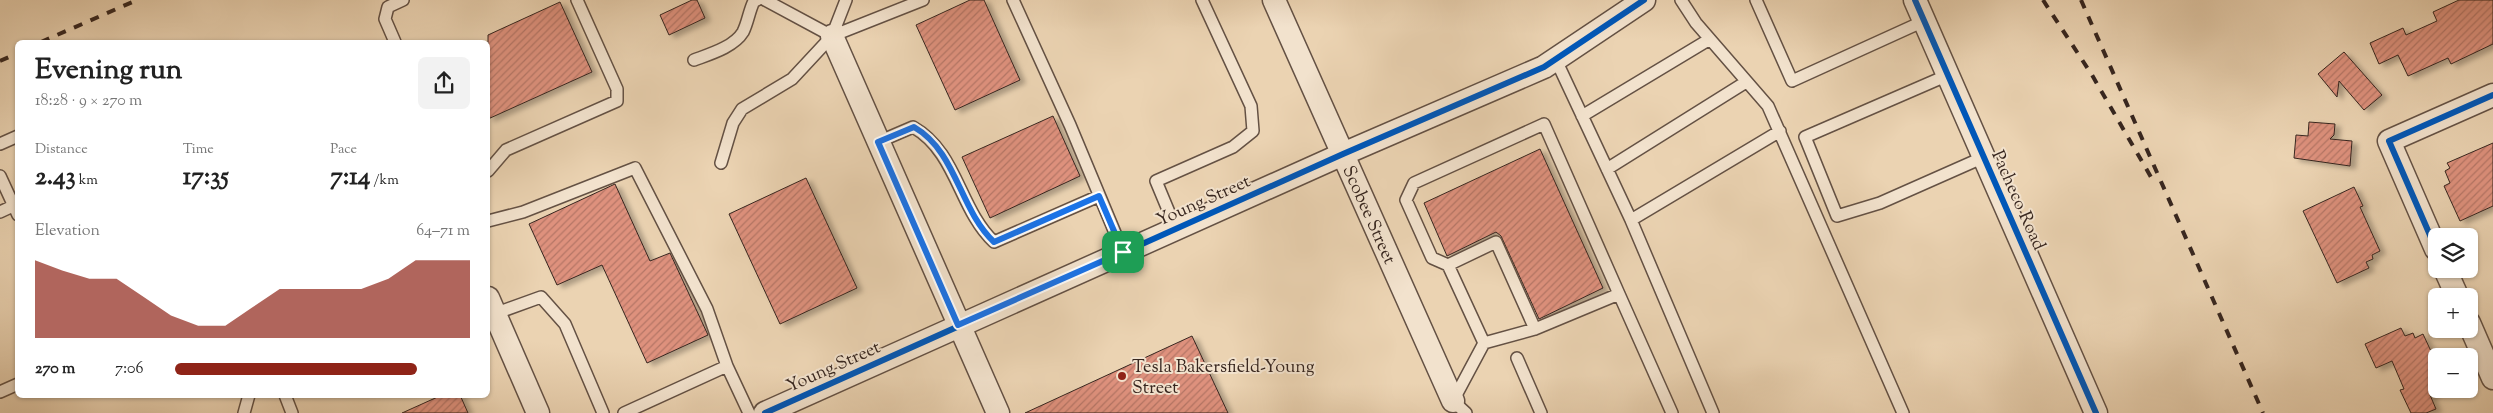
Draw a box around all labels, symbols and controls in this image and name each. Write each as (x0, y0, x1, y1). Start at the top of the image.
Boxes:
text: Evening run (35, 51, 182, 91)
button: share (418, 57, 470, 109)
text: 18:28 · 9 × 270 m (35, 90, 142, 113)
text: Distance (35, 140, 88, 160)
text: Time (183, 140, 214, 160)
text: Pace (330, 140, 357, 160)
street label: Pacheco Road (1984, 147, 2051, 255)
text: 2.43 (35, 160, 76, 196)
text: 17:35 (183, 160, 229, 196)
text: 7:14 (330, 160, 370, 196)
street label: Scobee Street (1335, 162, 1401, 269)
street label: Young Street (1152, 169, 1255, 234)
text: km (76, 171, 98, 191)
text: /km (370, 171, 399, 191)
text: Elevation (35, 220, 100, 243)
text: 64–71 m (416, 220, 470, 243)
map controls (2428, 228, 2478, 398)
button: layers (2428, 228, 2478, 278)
pin (1102, 231, 1144, 273)
icon: arrive (1109, 238, 1137, 266)
button: + (2428, 288, 2478, 338)
street label: Young Street (782, 335, 885, 400)
button: − (2428, 348, 2478, 398)
place label: Tesla Bakersfield-Young Street (1132, 355, 1315, 402)
text: 270 m (35, 358, 75, 381)
text: 7:06 (115, 358, 143, 381)
marker: Tesla Bakersfield-Young Street (1116, 370, 1128, 382)

